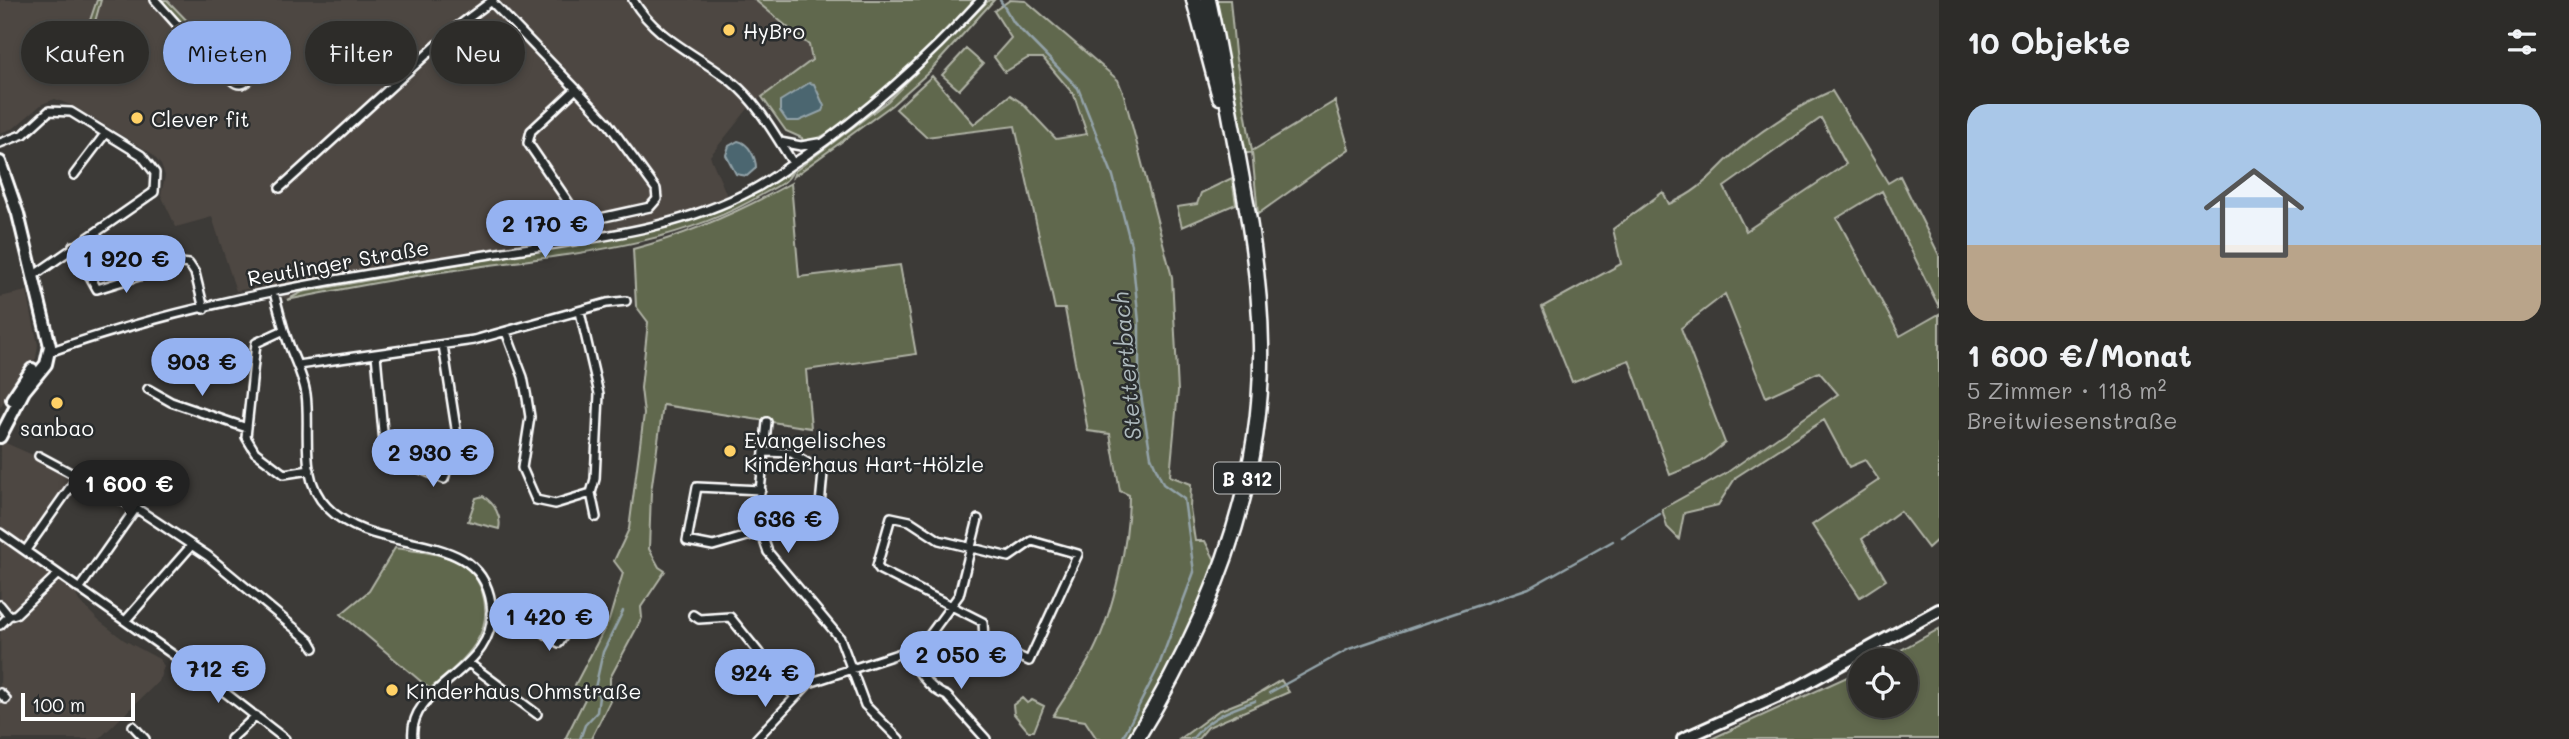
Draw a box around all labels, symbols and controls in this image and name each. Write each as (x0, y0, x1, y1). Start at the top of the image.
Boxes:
place label: HyBro (743, 17, 805, 44)
chip: Kaufen (21, 21, 149, 84)
chip: Mieten (163, 21, 291, 84)
chip: Filter (305, 21, 417, 84)
chip: Neu (431, 21, 525, 84)
marker: HyBro (721, 22, 737, 38)
text: 10 Objekte (1967, 22, 2130, 62)
icon: filters (2503, 23, 2541, 61)
place label: Clever fit (151, 105, 249, 132)
marker: Clever fit (129, 110, 145, 126)
icon: home (2191, 150, 2317, 276)
pin: 2 170 € (480, 201, 610, 260)
text: 2 170 € (502, 208, 588, 238)
street label: Reutlinger Straße (245, 233, 431, 291)
pin: 1 920 € (61, 236, 191, 295)
text: 1 920 € (83, 243, 169, 273)
water label: Stettertbach (1105, 290, 1147, 441)
text: 1 600 €/Monat (1967, 335, 2192, 375)
pin: 903 € (153, 338, 251, 398)
text: 903 € (167, 346, 237, 376)
text: 5 Zimmer · 118 m² (1967, 375, 2166, 405)
marker: sanbao (49, 395, 65, 411)
text: Breitwiesenstraße (1967, 405, 2178, 435)
place label: sanbao (20, 414, 94, 441)
place label: Evangelisches Kinderhaus Hart-Hölzle (744, 426, 984, 477)
pin: 2 930 € (368, 430, 498, 489)
text: 2 930 € (388, 437, 478, 467)
marker: Evangelisches Kinderhaus Hart-Hölzle (722, 443, 738, 459)
pin: 1 600 € (64, 461, 194, 520)
road number: B 312 (1214, 463, 1280, 494)
text: 1 600 € (85, 468, 173, 498)
pin: 636 € (739, 496, 837, 555)
text: 636 € (754, 503, 822, 533)
pin: 1 420 € (484, 594, 614, 653)
text: 1 420 € (505, 601, 593, 631)
pin: 2 050 € (896, 632, 1026, 691)
text: 2 050 € (915, 639, 1007, 669)
pin: 712 € (169, 646, 267, 705)
map controls (1848, 648, 1918, 718)
button: locate (1848, 648, 1918, 718)
pin: 924 € (716, 650, 814, 709)
text: 712 € (187, 653, 249, 683)
text: 924 € (731, 657, 799, 687)
place label: Kinderhaus Ohmstraße (406, 677, 642, 704)
marker: Kinderhaus Ohmstraße (384, 682, 400, 698)
scale bar (21, 690, 135, 722)
text: 100 m (32, 692, 85, 717)

